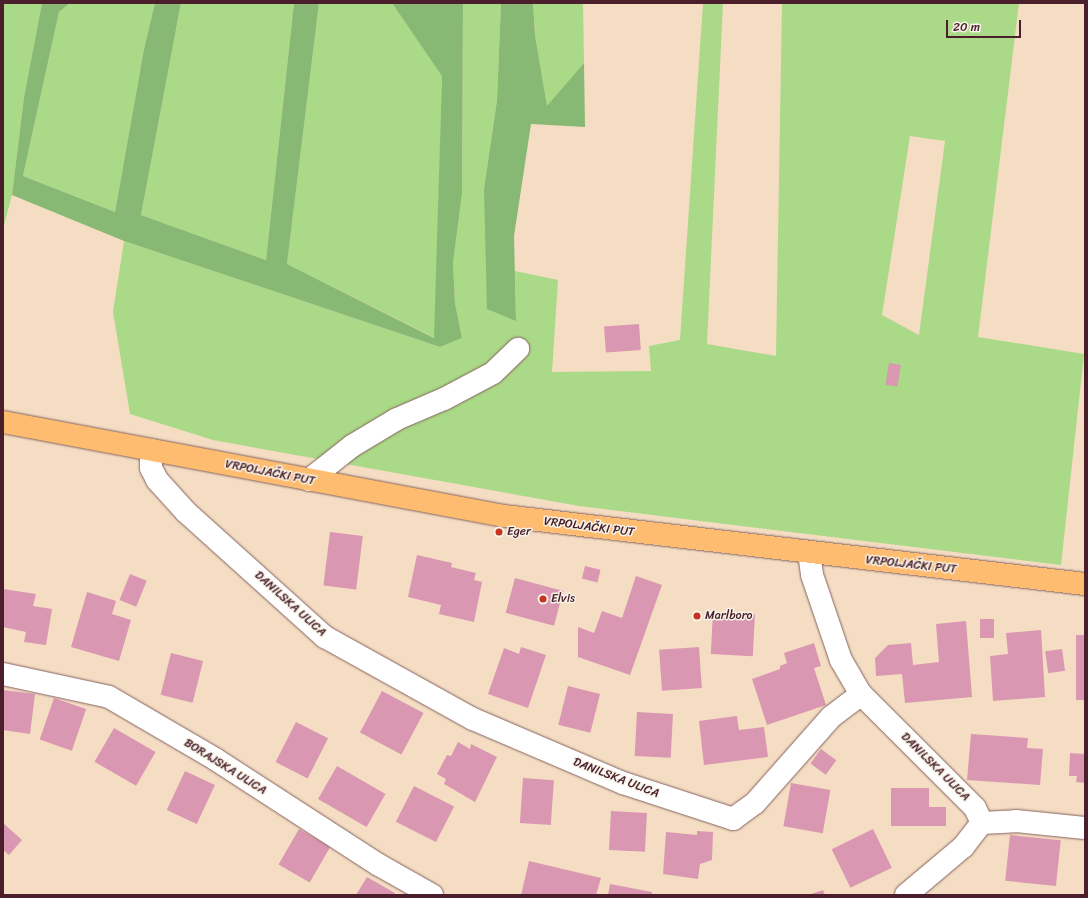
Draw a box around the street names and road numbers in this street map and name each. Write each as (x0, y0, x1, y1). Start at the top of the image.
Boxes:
street label: VRPOLJAČKI PUT (224, 457, 316, 489)
street label: VRPOLJAČKI PUT (543, 514, 635, 540)
street label: VRPOLJAČKI PUT (865, 553, 957, 577)
street label: DANILSKA ULICA (251, 568, 329, 640)
street label: DANILSKA ULICA (898, 730, 972, 804)
street label: BORAJSKA ULICA (181, 736, 269, 798)
street label: DANILSKA ULICA (571, 755, 661, 801)

